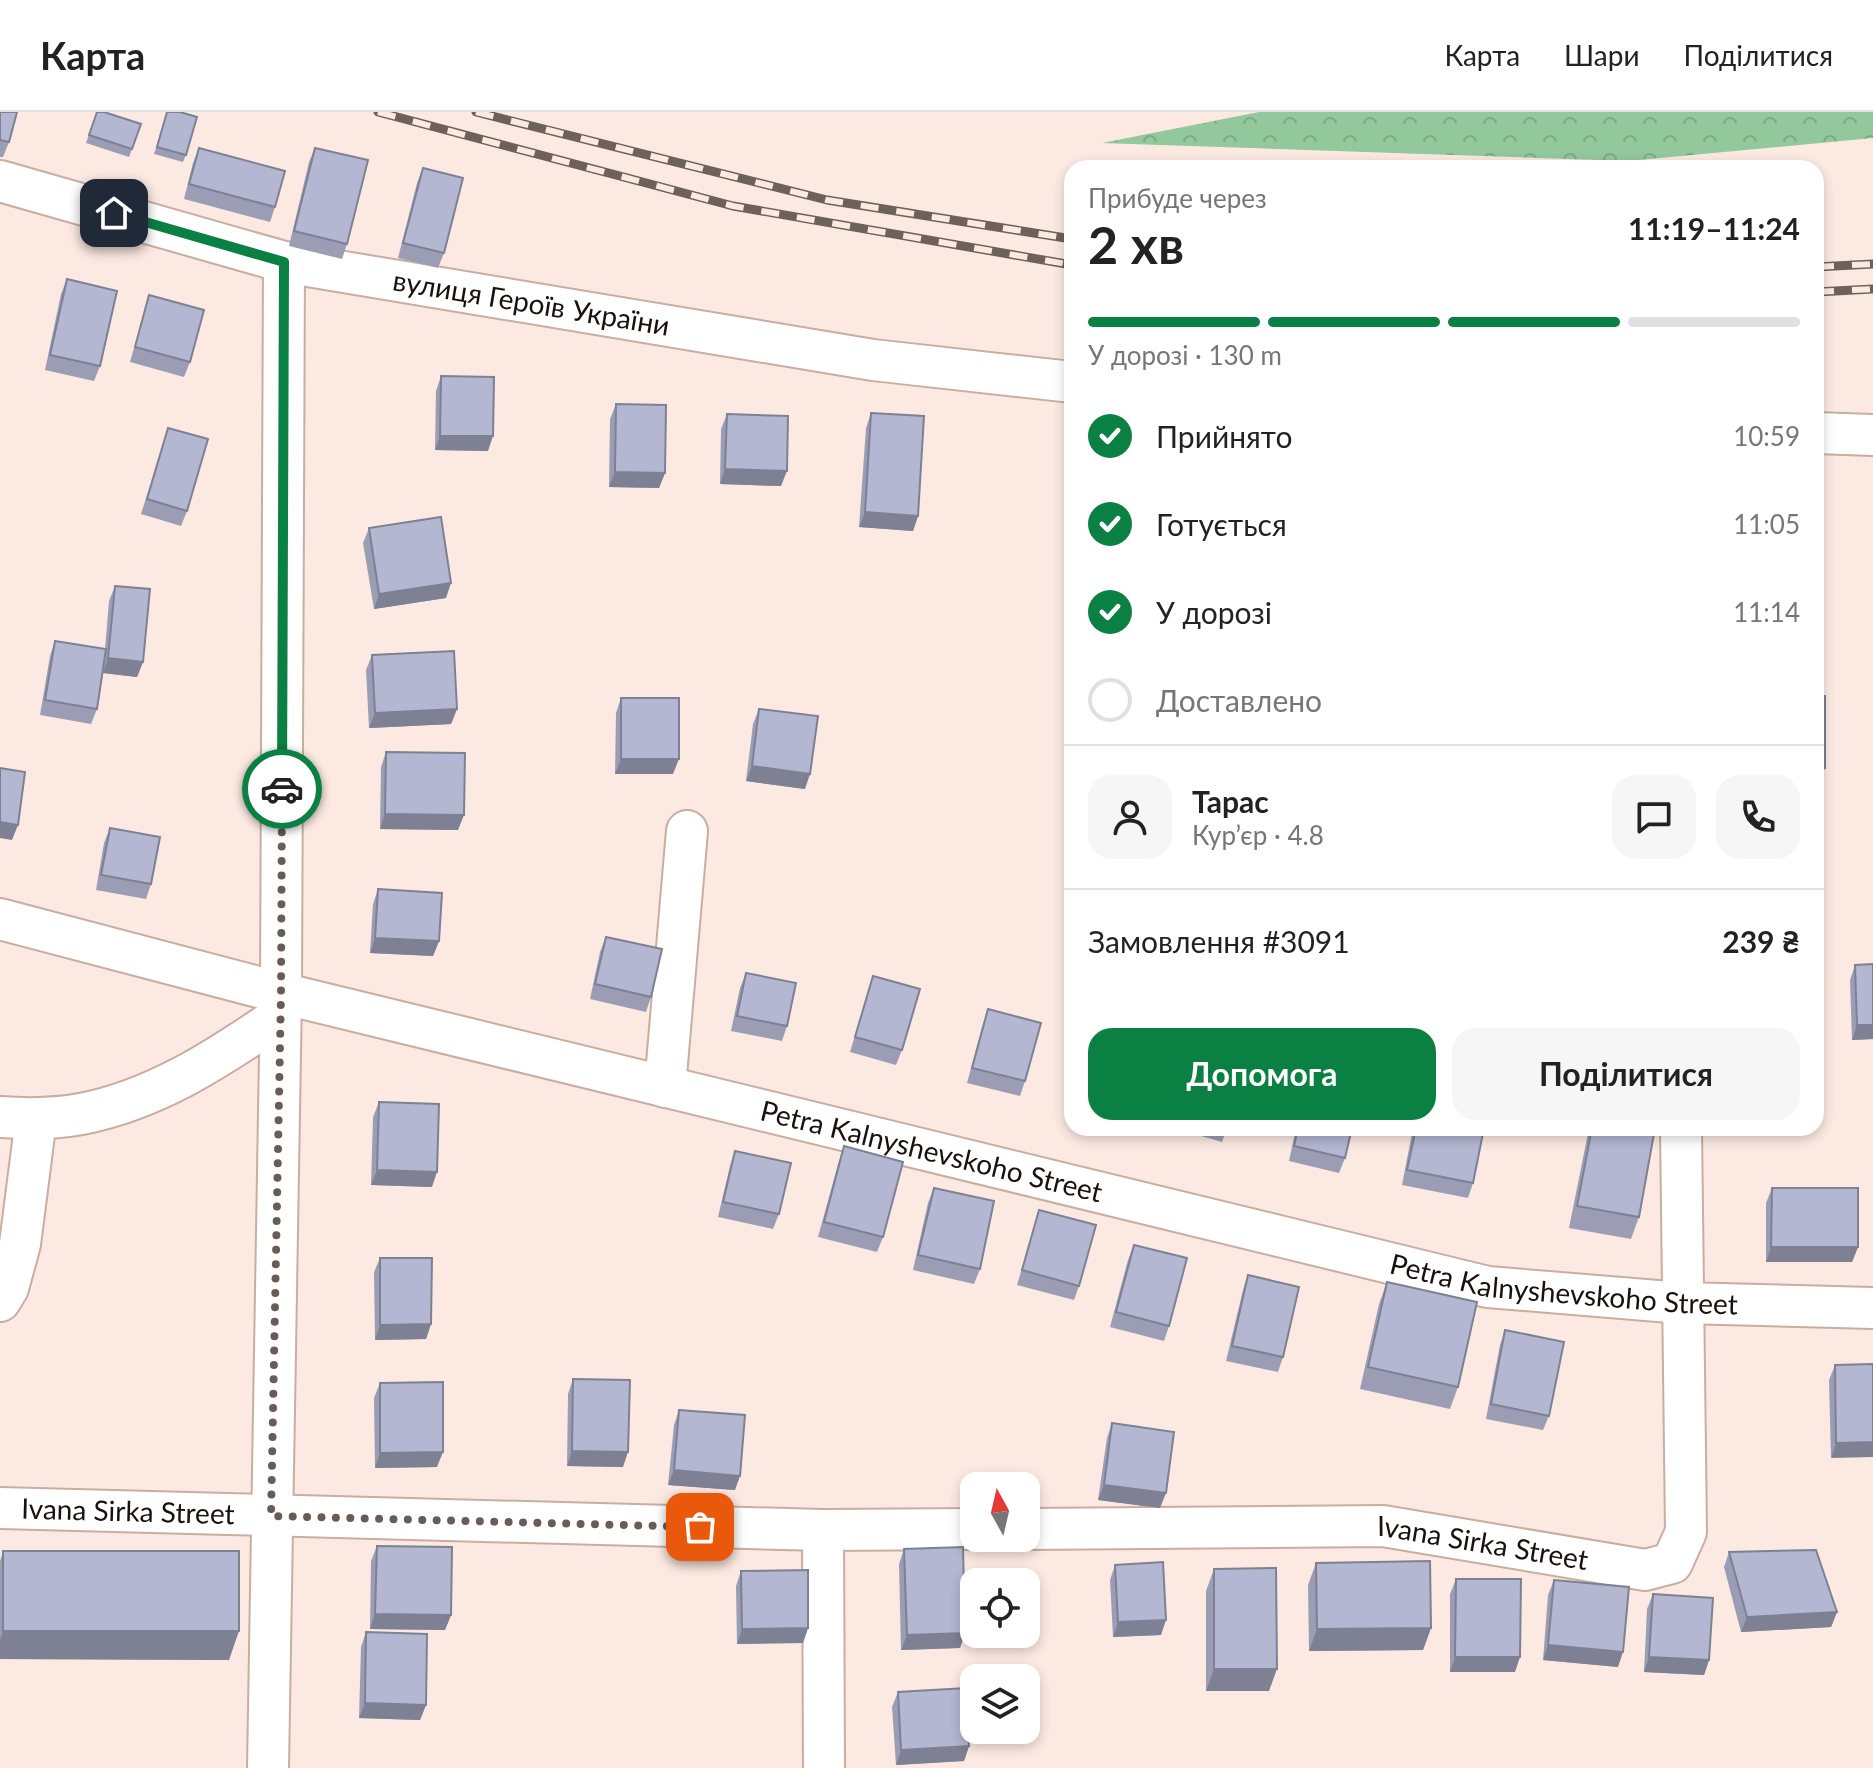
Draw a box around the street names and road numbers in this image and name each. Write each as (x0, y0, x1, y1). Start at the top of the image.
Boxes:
street label: вулиця Героїв України (391, 262, 672, 342)
street label: Petra Kalnyshevskoho Street (757, 1092, 1106, 1208)
street label: Petra Kalnyshevskoho Street (1387, 1246, 1738, 1320)
street label: Ivana Sirka Street (21, 1491, 235, 1530)
street label: Ivana Sirka Street (1377, 1508, 1591, 1576)

